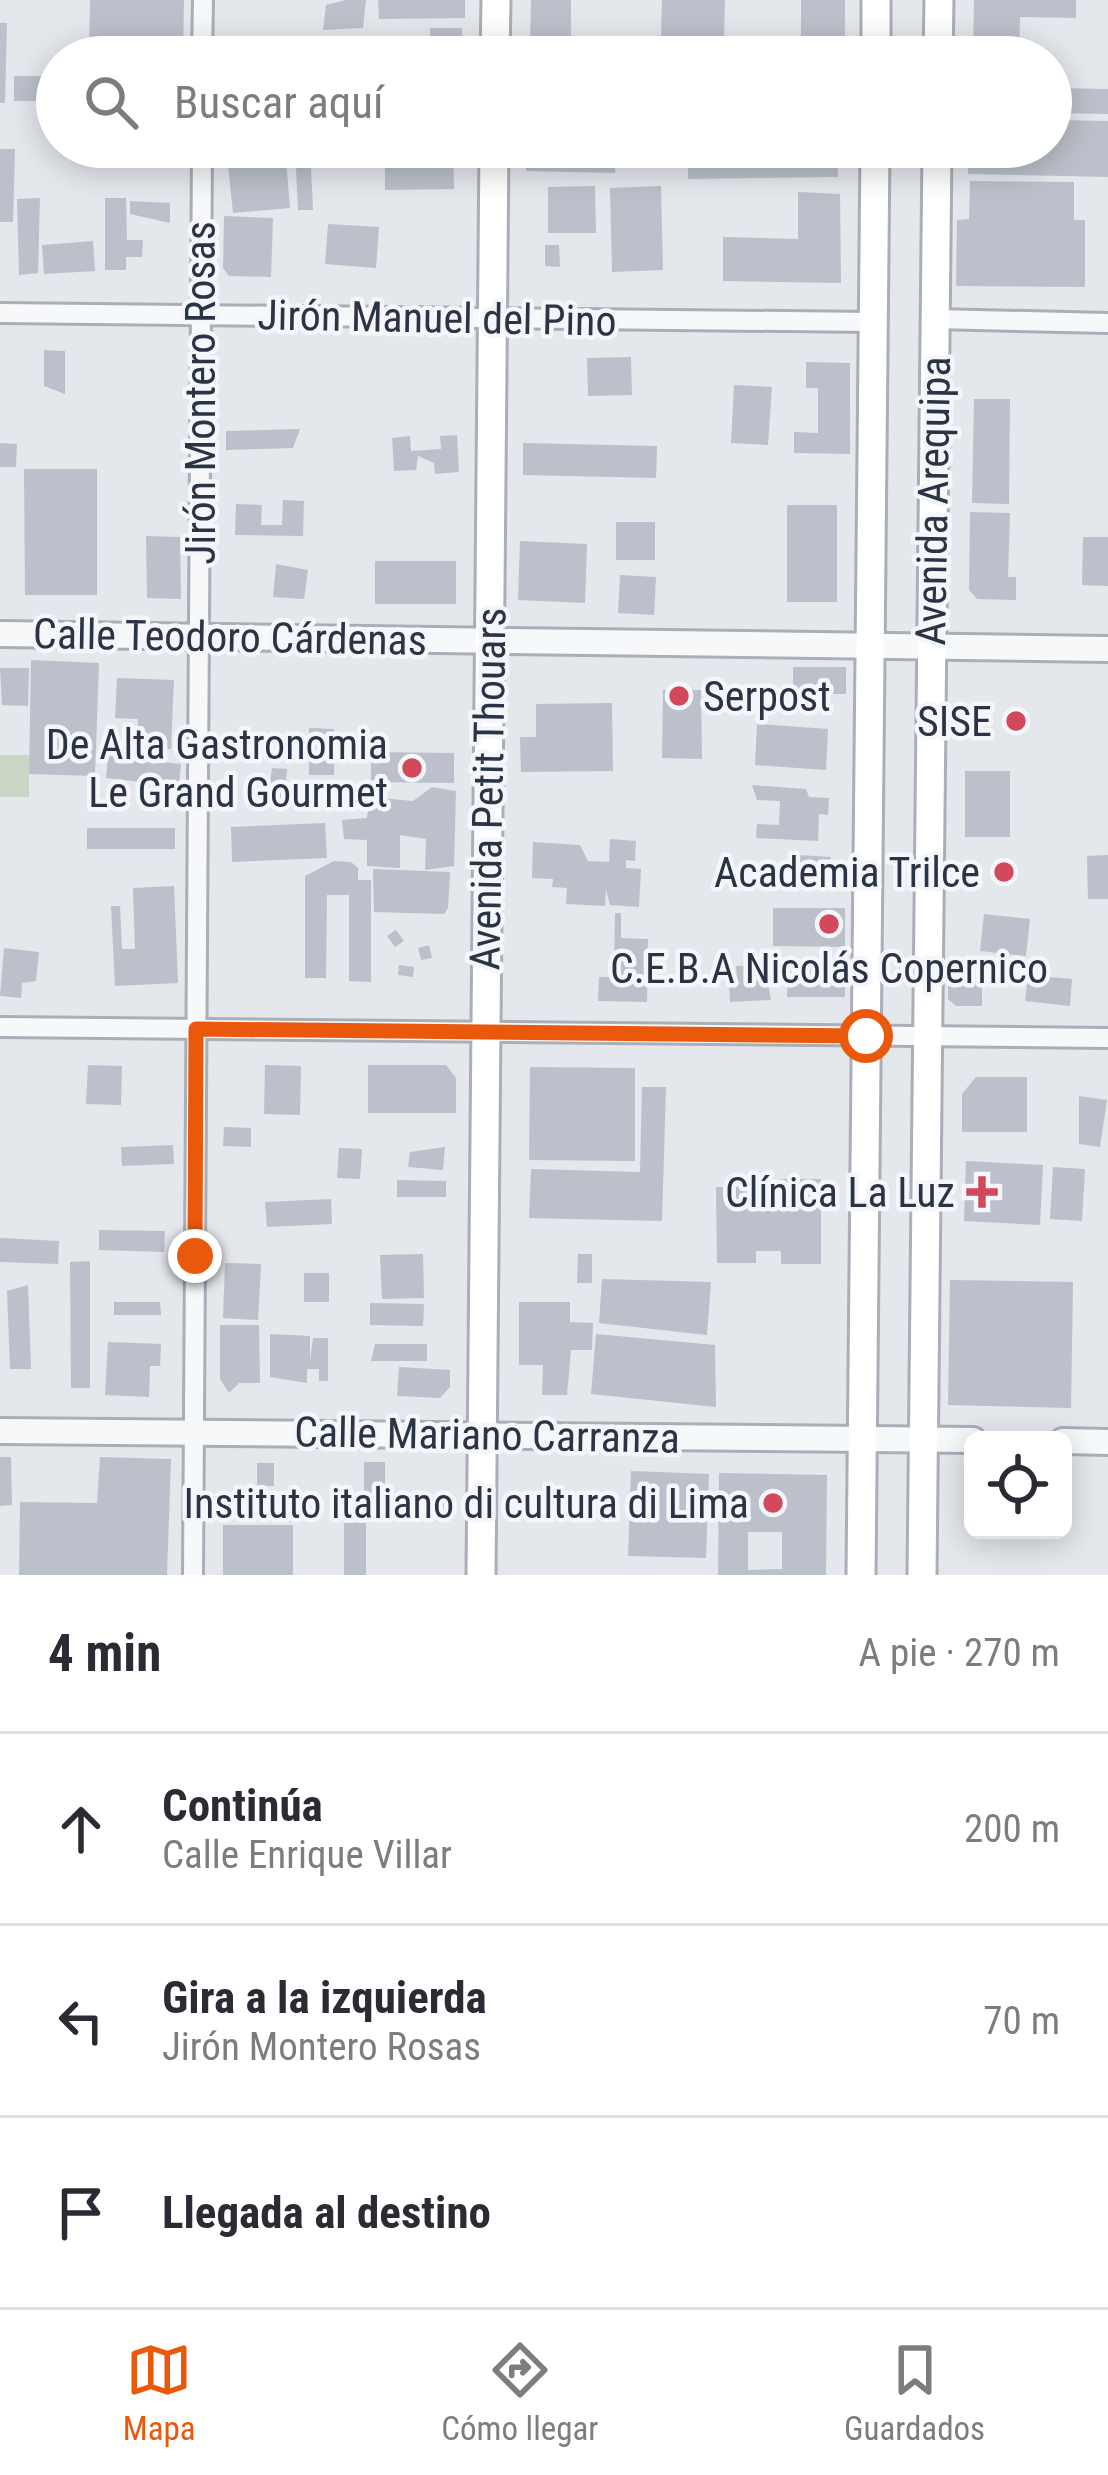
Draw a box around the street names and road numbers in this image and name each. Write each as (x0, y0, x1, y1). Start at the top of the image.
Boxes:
street label: Jirón Montero Rosas (176, 221, 225, 565)
street label: Jirón Manuel del Pino (257, 290, 617, 346)
street label: Avenida Arequipa (906, 356, 960, 646)
street label: Avenida Petit Thouars (460, 607, 516, 971)
street label: Calle Teodoro Cárdenas (33, 609, 427, 665)
street label: Calle Mariano Carranza (294, 1407, 680, 1463)

